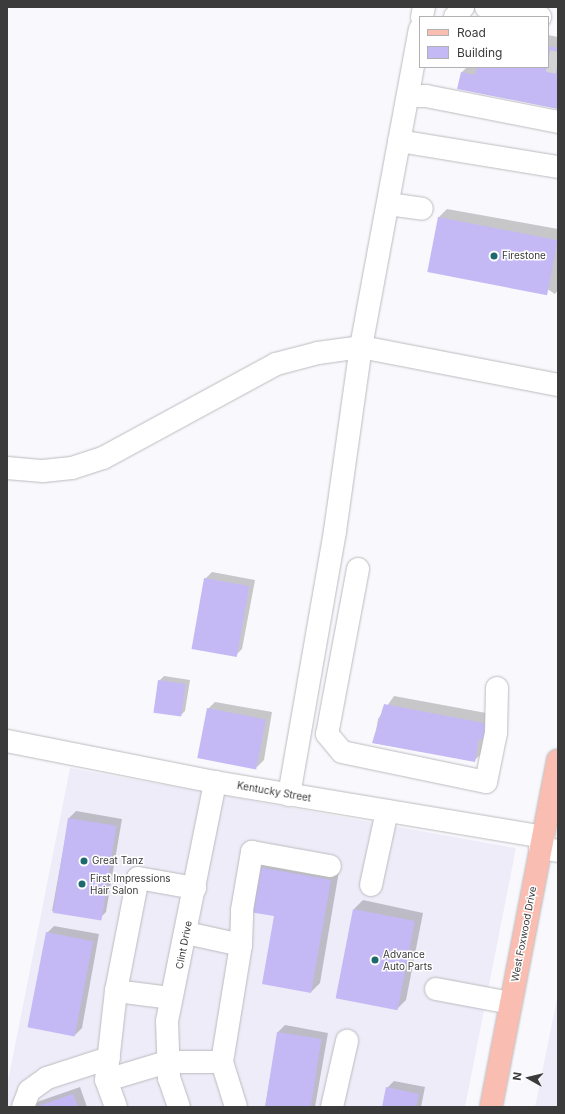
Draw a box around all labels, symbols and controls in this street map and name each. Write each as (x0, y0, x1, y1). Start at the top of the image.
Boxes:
legend (419, 16, 549, 68)
text: Road (457, 25, 486, 40)
text: Building (457, 45, 502, 60)
place label: Firestone (502, 250, 546, 262)
marker: Firestone (489, 251, 499, 261)
street label: Kentucky Street (236, 780, 312, 804)
place label: Great Tanz (92, 855, 143, 867)
marker: Great Tanz (79, 856, 89, 866)
place label: First Impressions Hair Salon (90, 872, 171, 896)
marker: First Impressions Hair Salon (77, 879, 87, 889)
street label: West Foxwood Drive (509, 885, 539, 983)
street label: Clint Drive (173, 920, 195, 970)
place label: Advance Auto Parts (383, 948, 432, 972)
marker: Advance Auto Parts (370, 955, 380, 965)
north arrow (509, 1058, 549, 1098)
text: N (510, 1071, 525, 1081)

